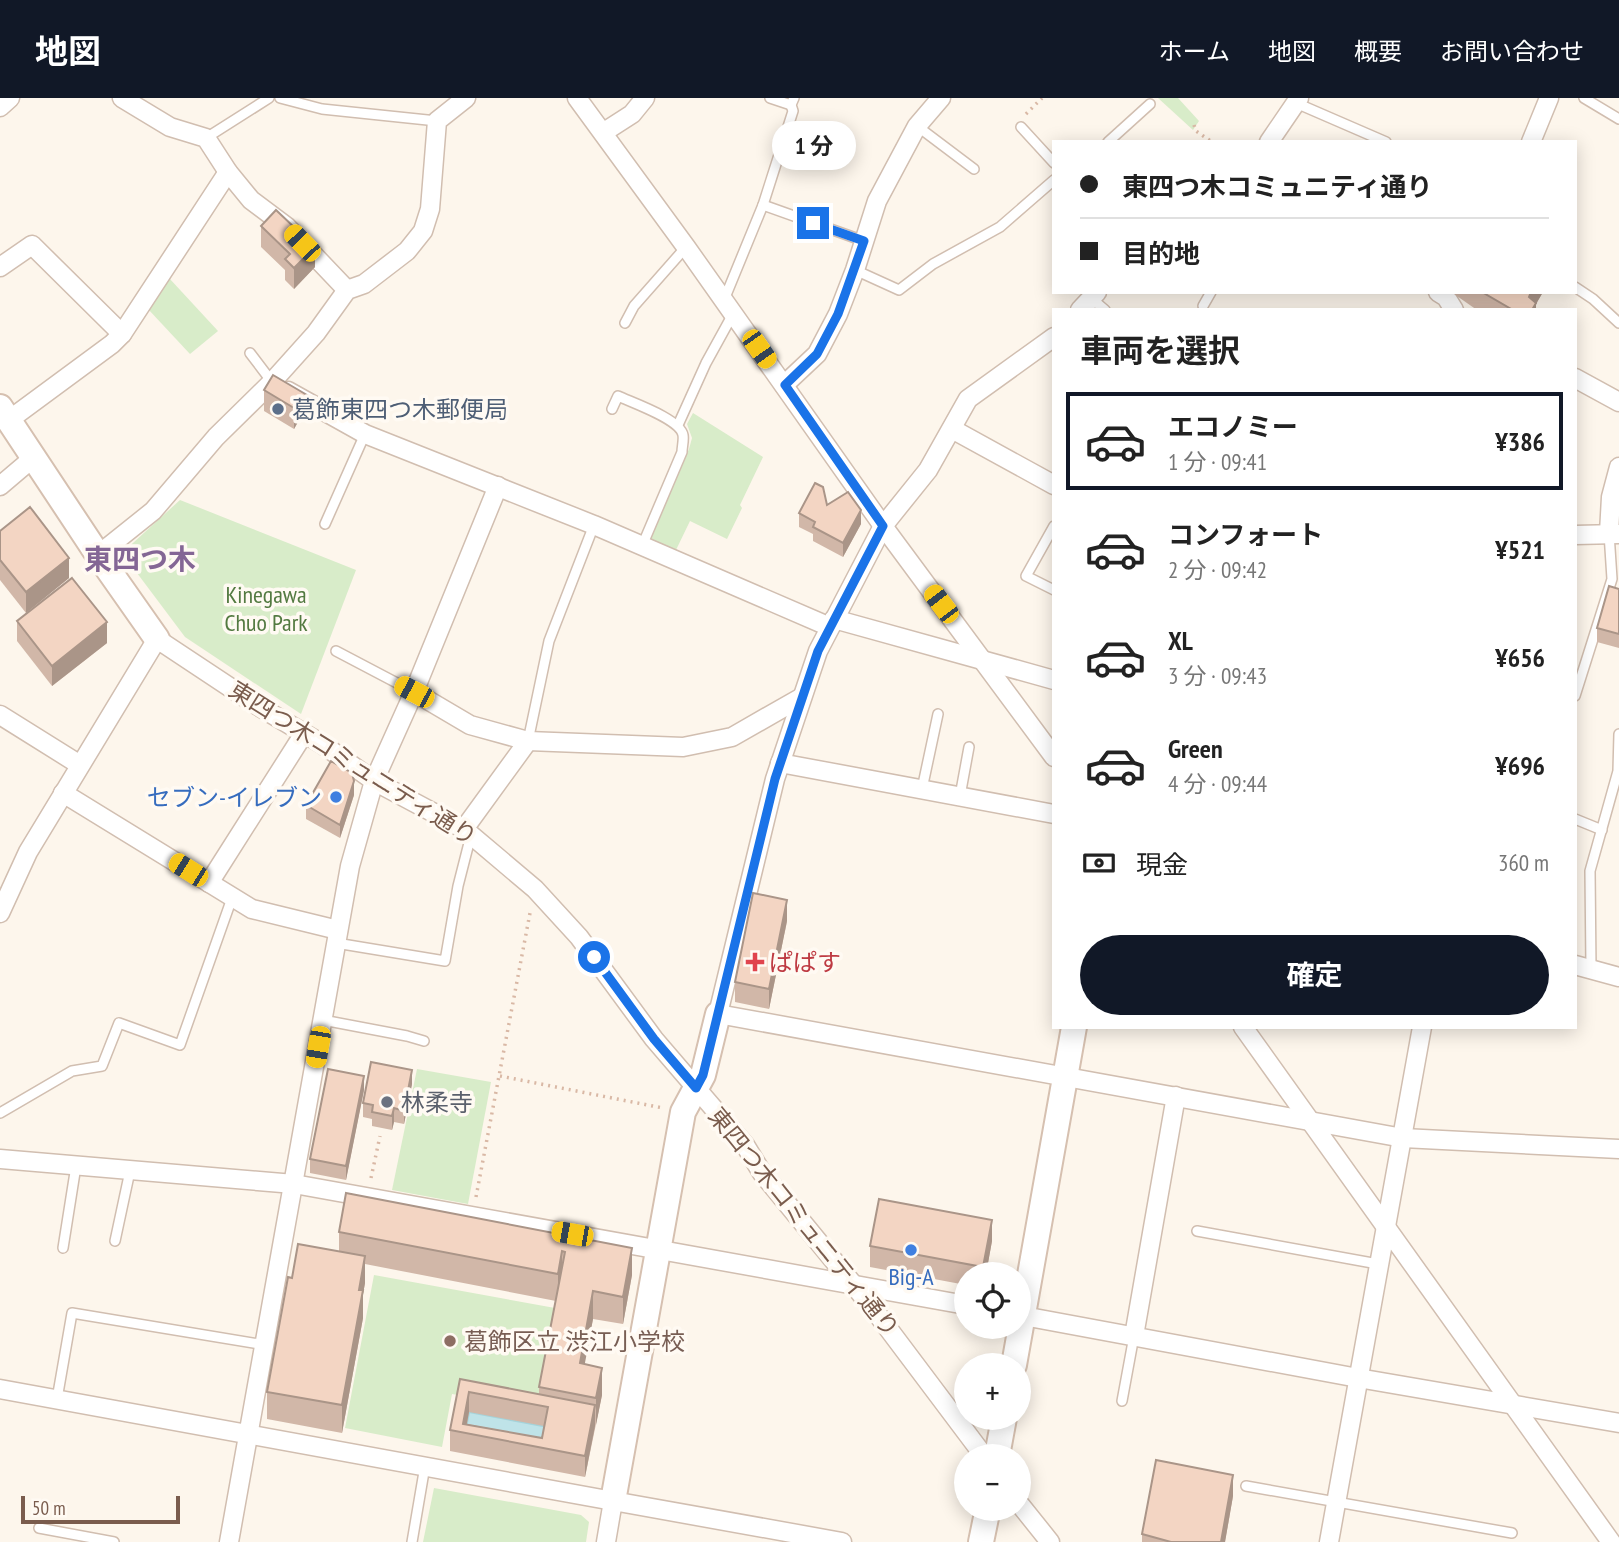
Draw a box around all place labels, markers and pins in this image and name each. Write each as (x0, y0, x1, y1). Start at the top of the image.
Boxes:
place label: 葛飾東四つ木郵便局 (292, 394, 508, 425)
marker: 葛飾東四つ木郵便局 (270, 401, 286, 417)
place label: セブン-イレブン (147, 782, 322, 813)
marker: セブン-イレブン (328, 789, 344, 805)
place label: ぱぱす (769, 947, 841, 978)
marker: ぱぱす (747, 954, 763, 970)
place label: 林柔寺 (401, 1087, 473, 1118)
marker: 林柔寺 (379, 1094, 395, 1110)
marker: Big-A (903, 1242, 919, 1258)
place label: Big-A (888, 1261, 934, 1292)
place label: 葛飾区立 渋江小学校 (464, 1326, 685, 1357)
marker: 葛飾区立 渋江小学校 (442, 1333, 458, 1349)

